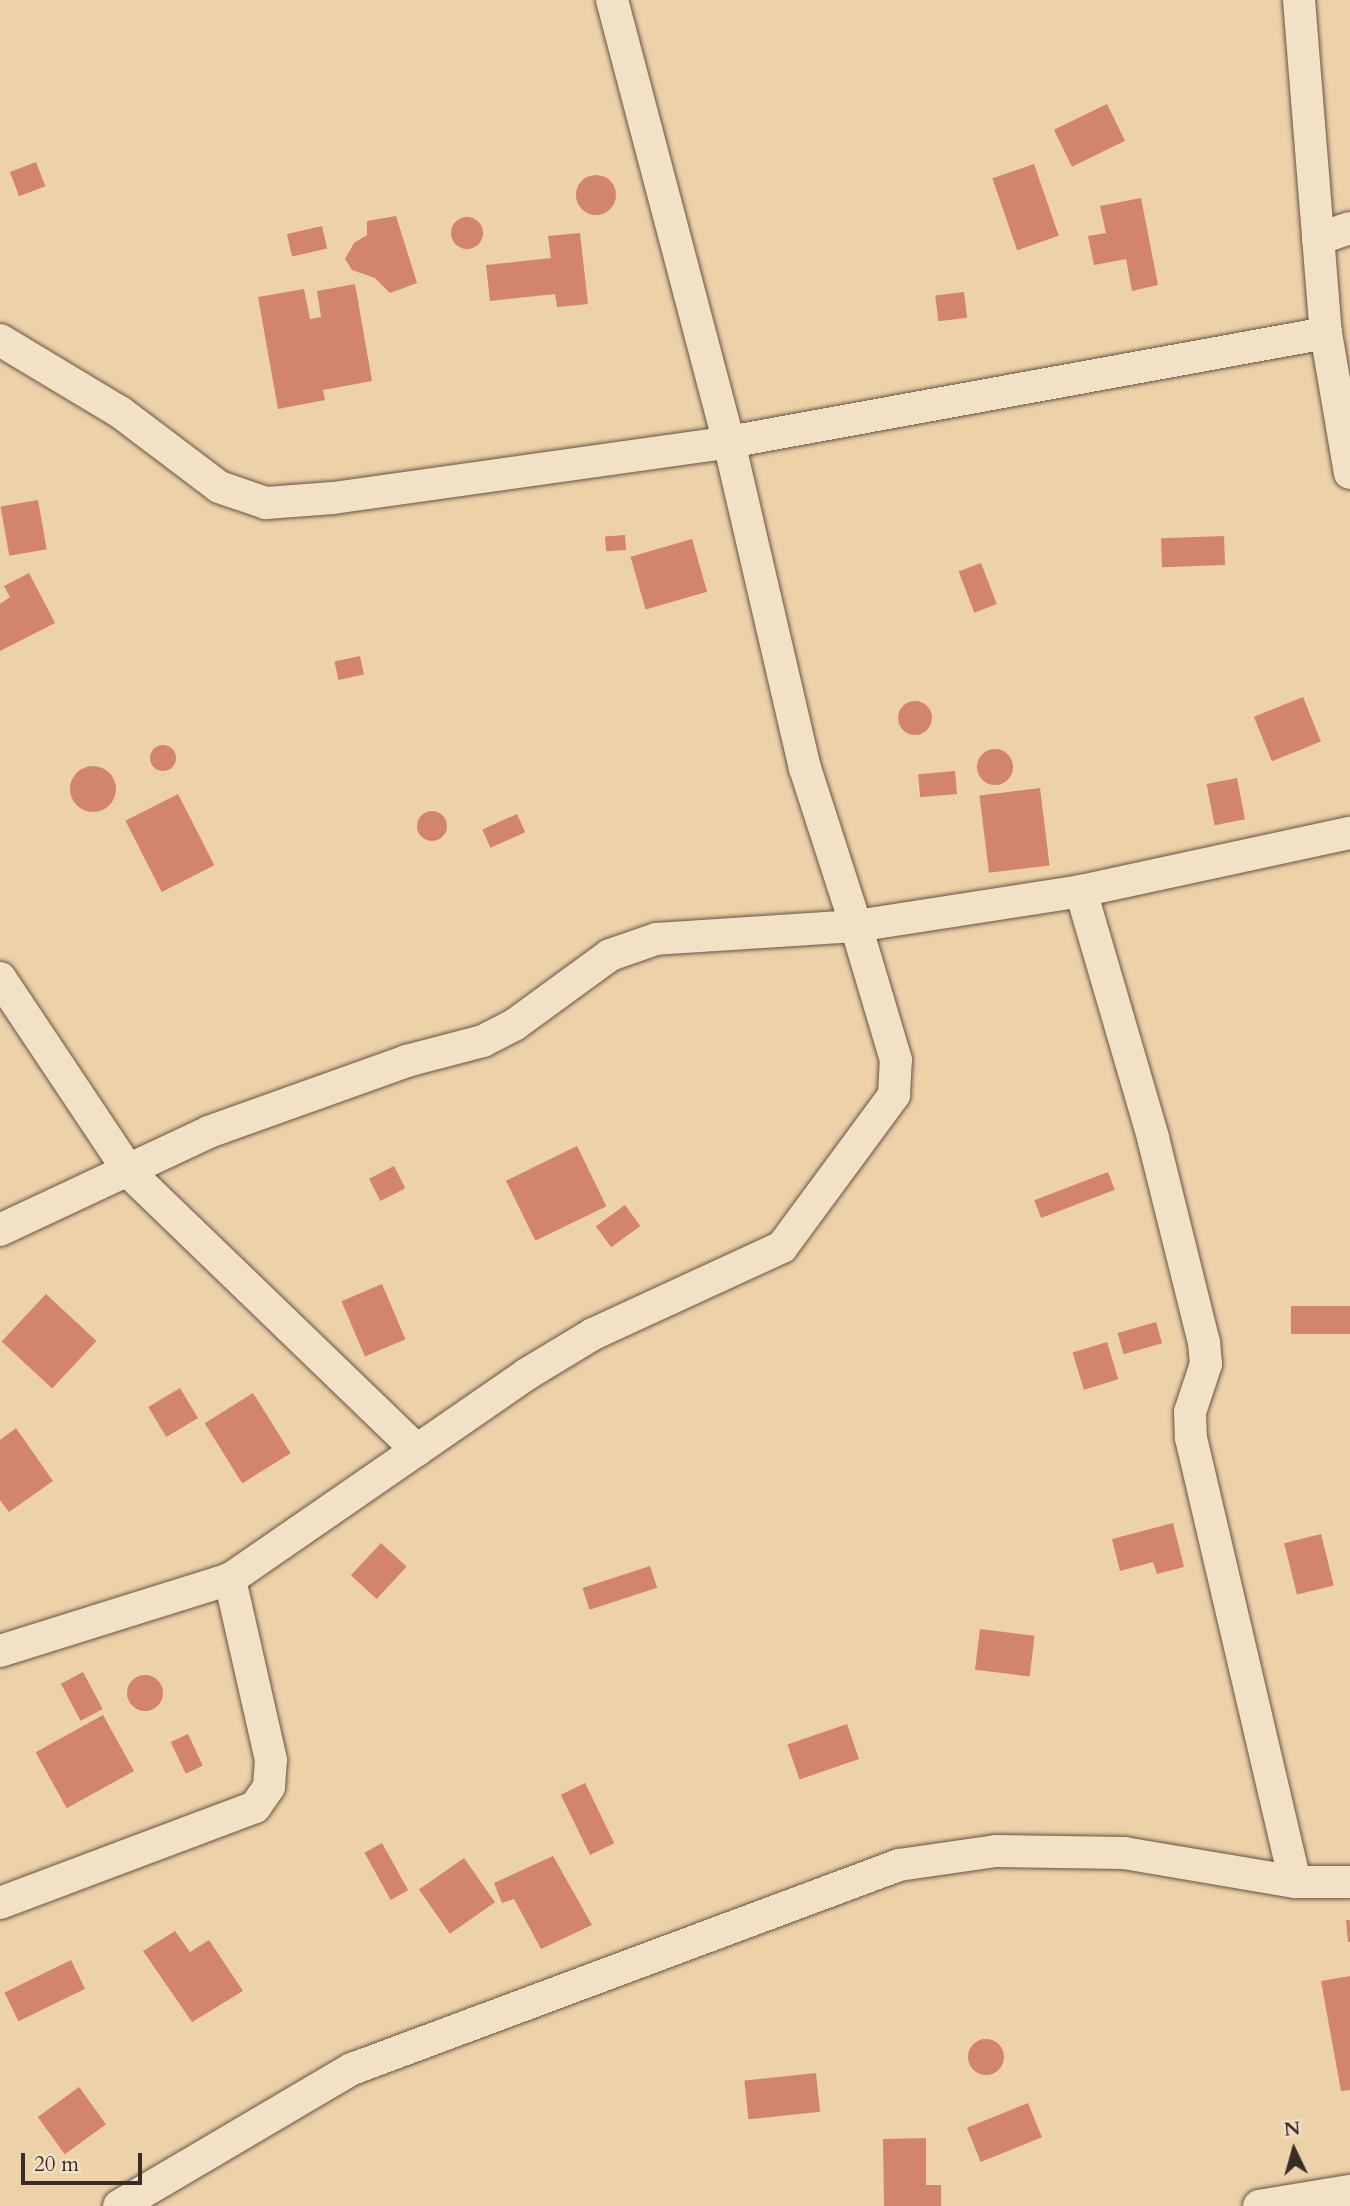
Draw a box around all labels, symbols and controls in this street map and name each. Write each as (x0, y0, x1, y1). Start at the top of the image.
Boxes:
north arrow (1259, 2115, 1329, 2185)
text: N (1283, 2115, 1302, 2143)
scale bar (24, 2140, 145, 2184)
text: 20 m (34, 2150, 79, 2179)

